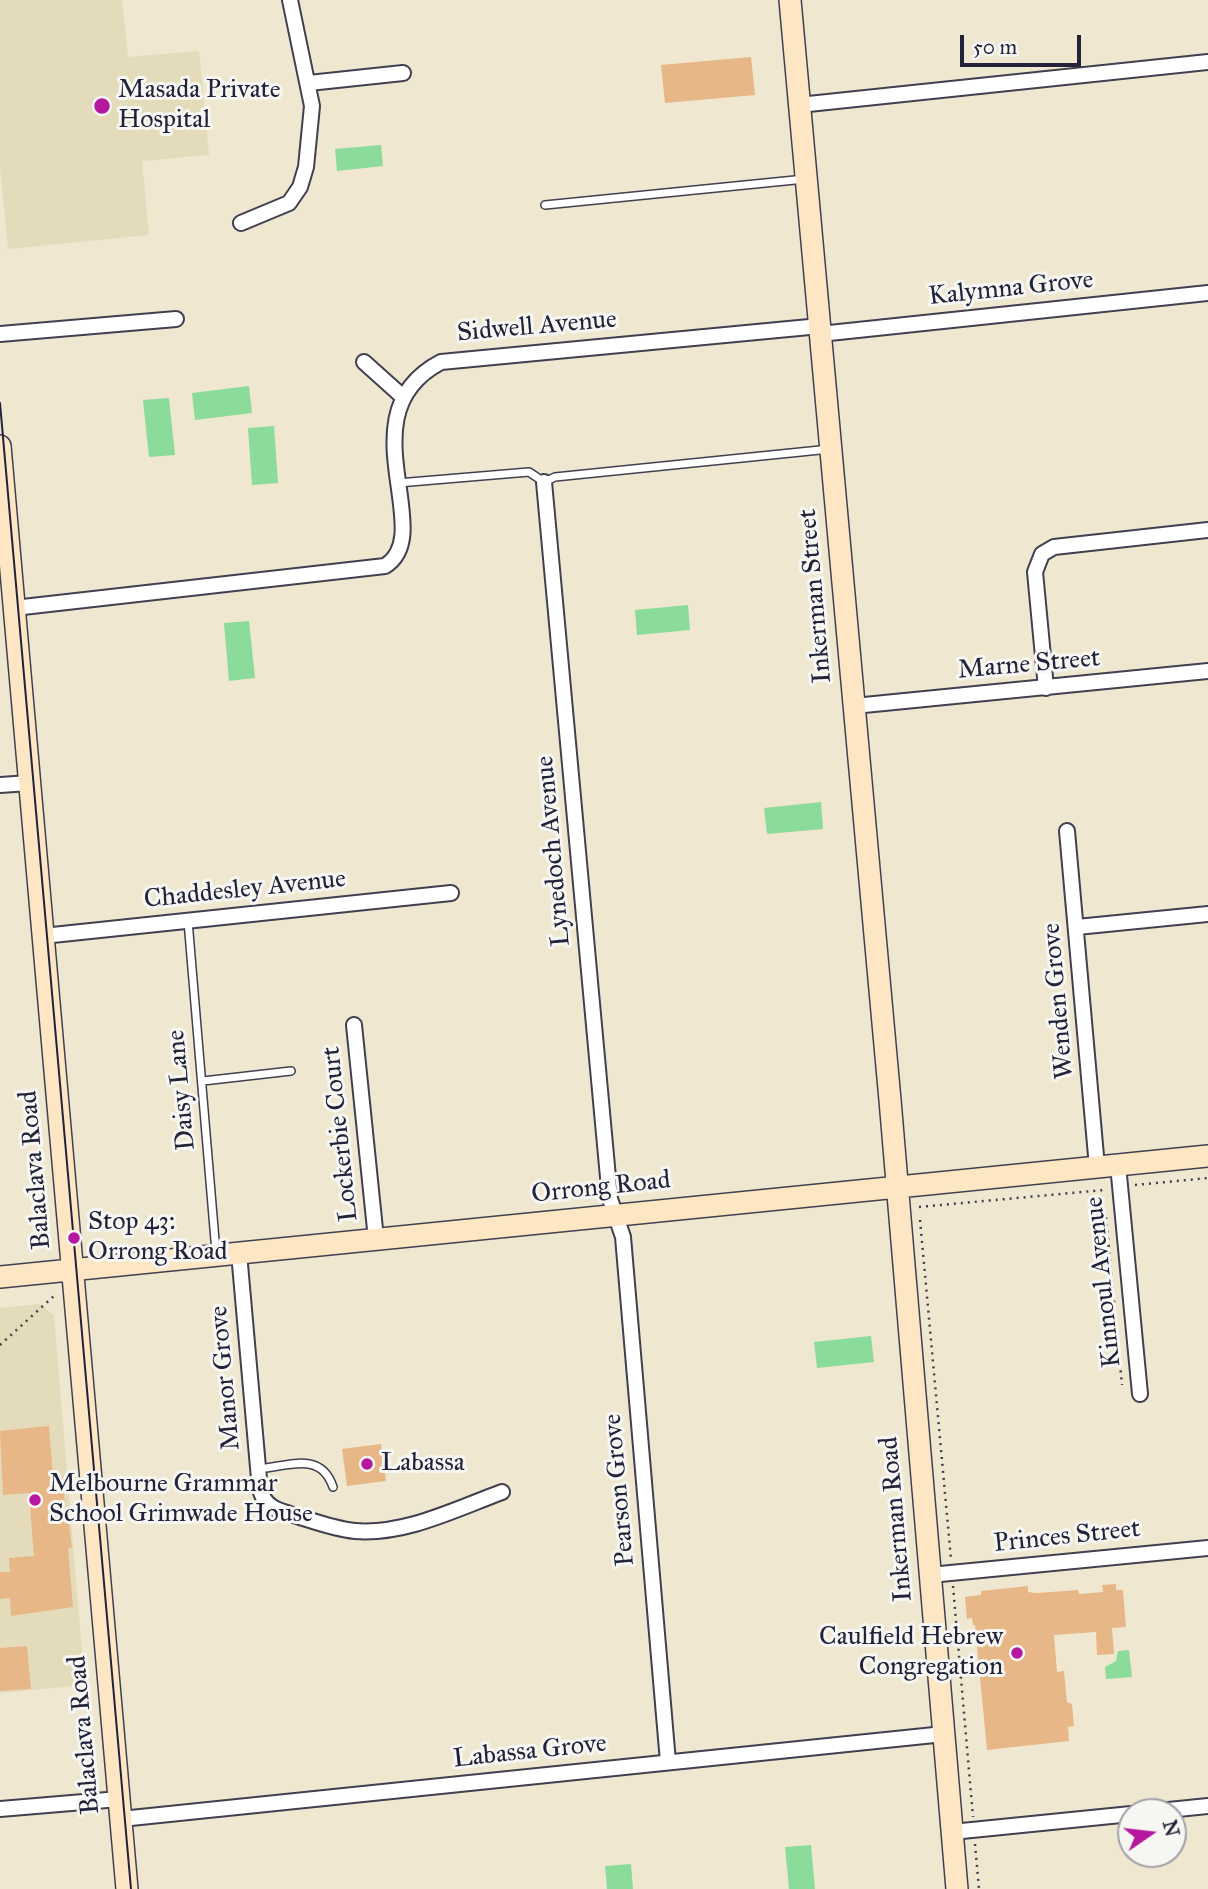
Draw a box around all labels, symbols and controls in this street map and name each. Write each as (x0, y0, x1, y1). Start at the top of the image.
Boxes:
scale bar (963, 21, 1084, 65)
text: 50 m (973, 34, 1017, 60)
place label: Masada Private Hospital (118, 75, 281, 136)
marker: Masada Private Hospital (92, 96, 112, 116)
street label: Kalymna Grove (927, 265, 1095, 313)
street label: Sidwell Avenue (456, 304, 618, 350)
street label: Inkerman Street (793, 508, 839, 684)
street label: Marne Street (957, 643, 1101, 687)
street label: Lynedoch Avenue (530, 754, 578, 948)
street label: Chaddesley Avenue (142, 864, 348, 916)
street label: Wenden Grove (1037, 922, 1081, 1080)
street label: Daisy Lane (161, 1028, 203, 1152)
street label: Lockerbie Court (316, 1045, 366, 1223)
street label: Balaclava Road (14, 1089, 58, 1251)
street label: Orrong Road (530, 1165, 672, 1211)
street label: Kinnoul Avenue (1080, 1195, 1128, 1369)
place label: Stop 43: Orrong Road (88, 1207, 228, 1268)
marker: Stop 43: Orrong Road (66, 1230, 82, 1246)
street label: Manor Grove (204, 1304, 248, 1452)
street label: Pearson Grove (598, 1412, 642, 1568)
street label: Inkerman Road (874, 1435, 920, 1603)
place label: Labassa (381, 1448, 465, 1480)
marker: Labassa (359, 1456, 375, 1472)
place label: Melbourne Grammar School Grimwade House (49, 1469, 313, 1530)
marker: Melbourne Grammar School Grimwade House (27, 1492, 43, 1508)
street label: Princes Street (992, 1514, 1142, 1560)
place label: Caulfield Hebrew Congregation (819, 1622, 1003, 1684)
marker: Caulfield Hebrew Congregation (1009, 1645, 1025, 1661)
street label: Balaclava Road (63, 1654, 107, 1816)
street label: Labassa Grove (452, 1728, 608, 1776)
north arrow (1117, 1798, 1187, 1868)
text: N (1158, 1818, 1184, 1839)

